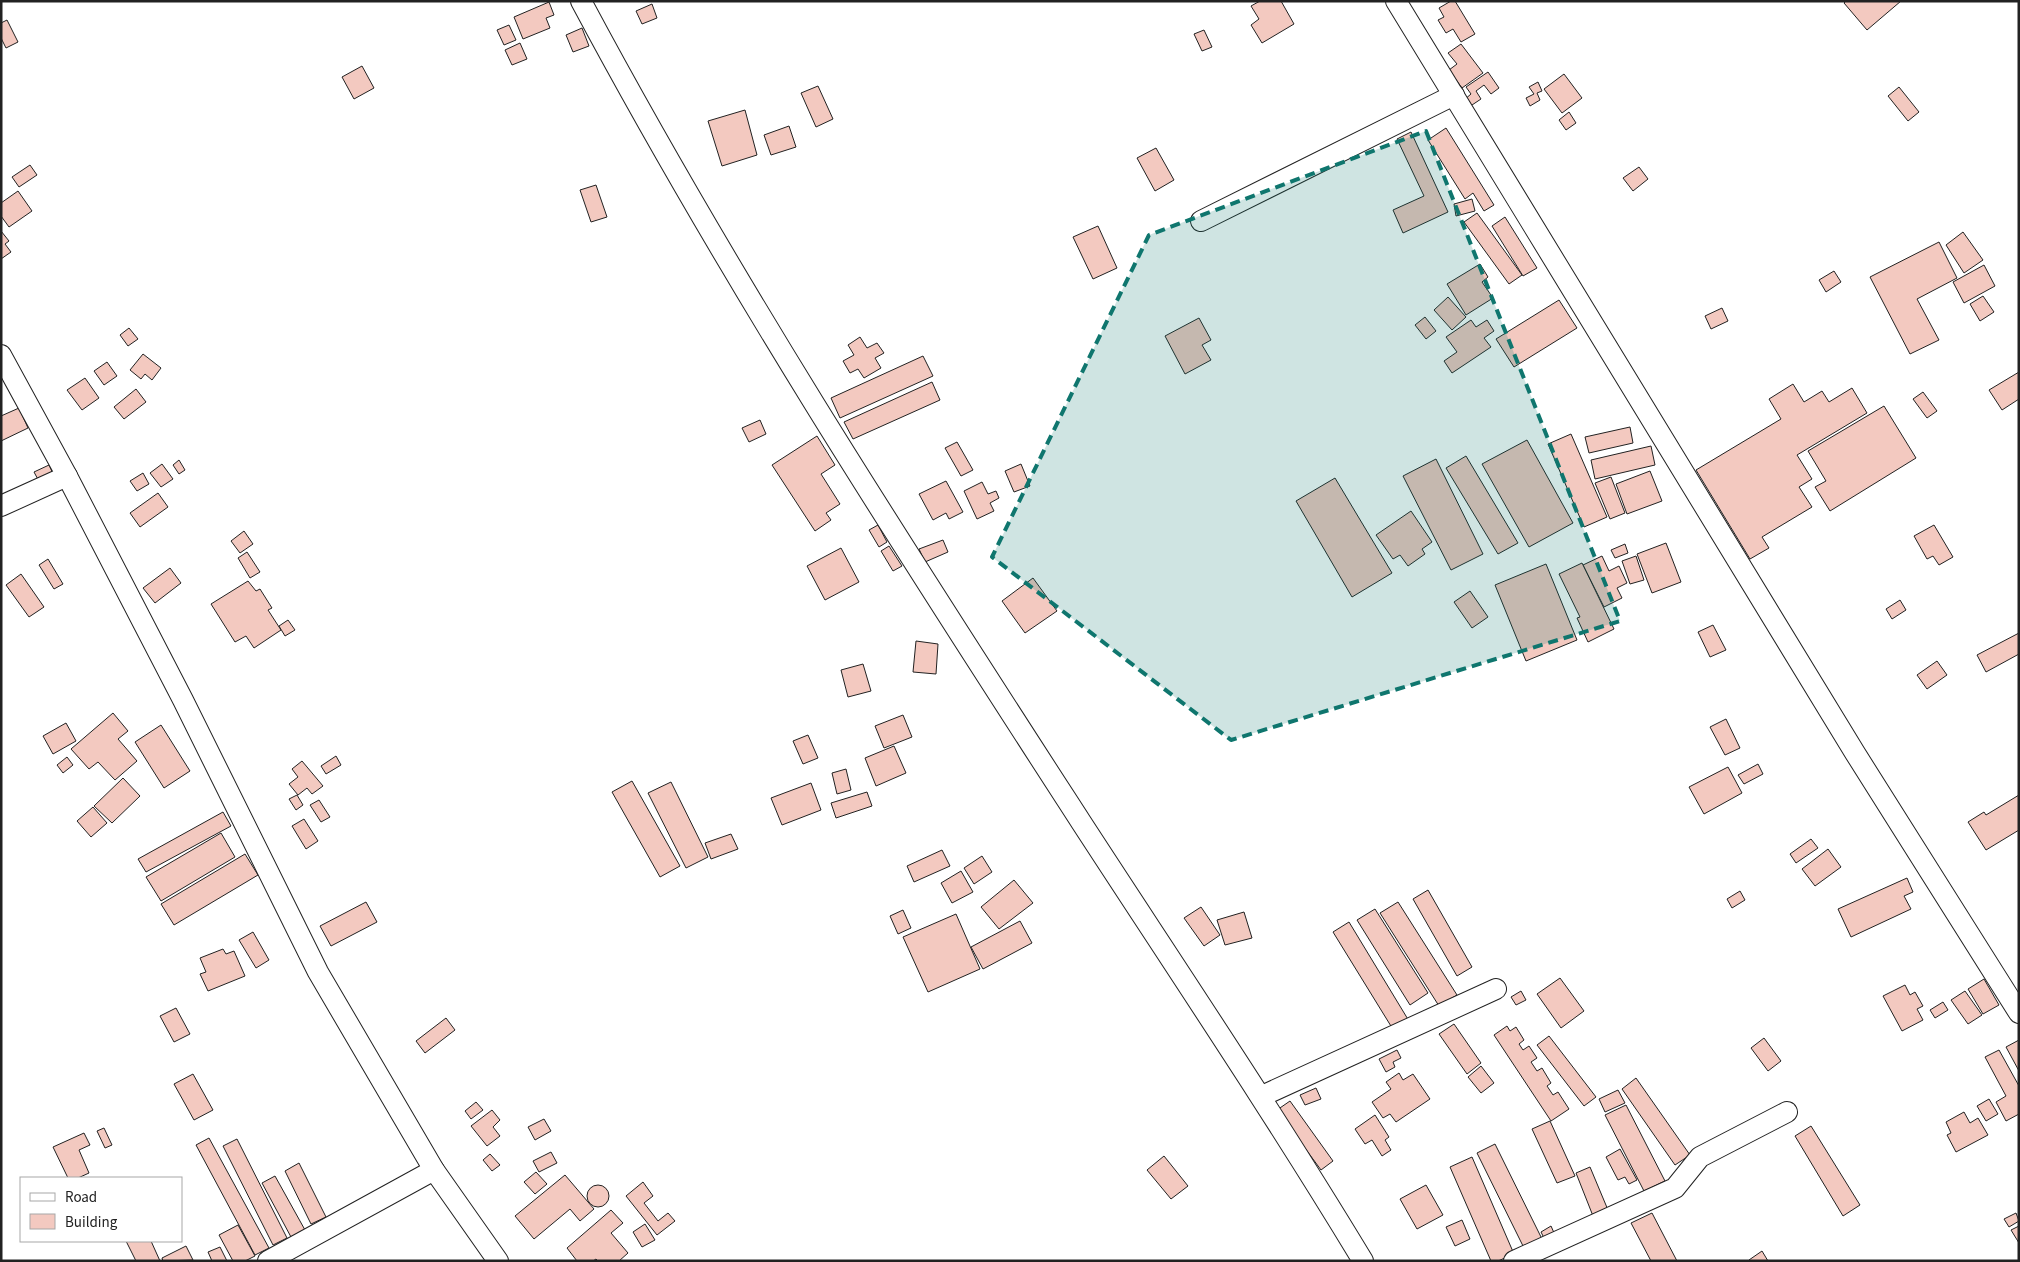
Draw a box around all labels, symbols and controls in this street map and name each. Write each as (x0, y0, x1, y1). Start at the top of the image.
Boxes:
legend (20, 1177, 182, 1242)
text: Road (65, 1187, 97, 1208)
text: Building (65, 1212, 118, 1233)

